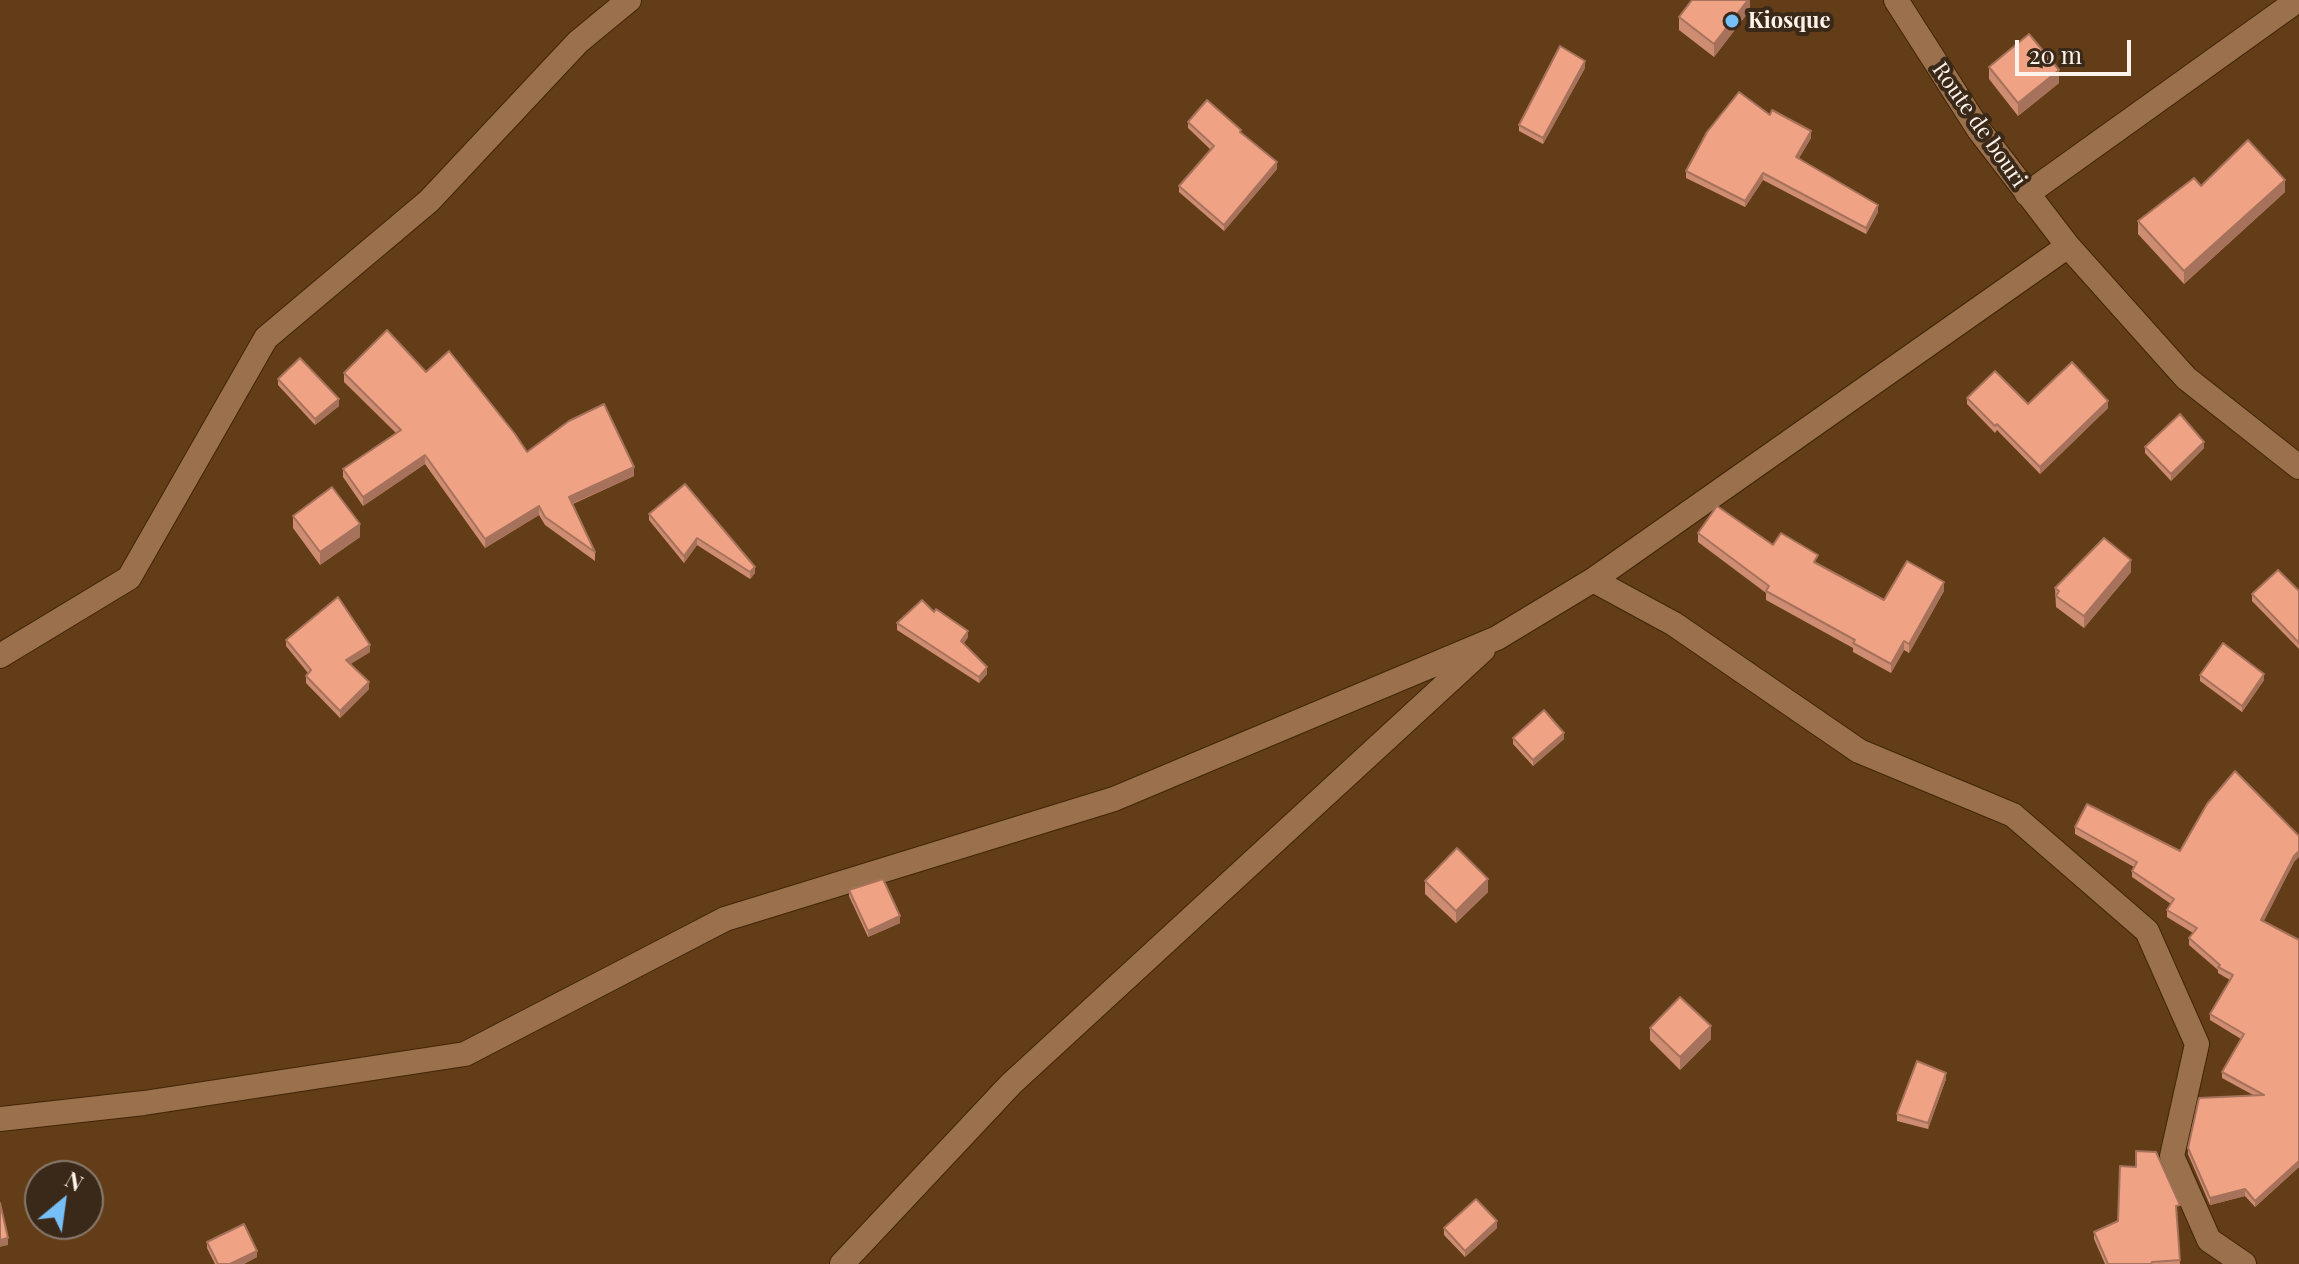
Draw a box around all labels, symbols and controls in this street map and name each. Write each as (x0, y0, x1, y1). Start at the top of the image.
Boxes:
place label: Kiosque (1748, 8, 1831, 34)
marker: Kiosque (1723, 12, 1741, 30)
scale bar (2019, 24, 2135, 74)
text: 20 m (2029, 38, 2082, 70)
street label: Route de bouri (1926, 57, 2032, 193)
north arrow (24, 1160, 104, 1240)
text: N (60, 1164, 89, 1198)

